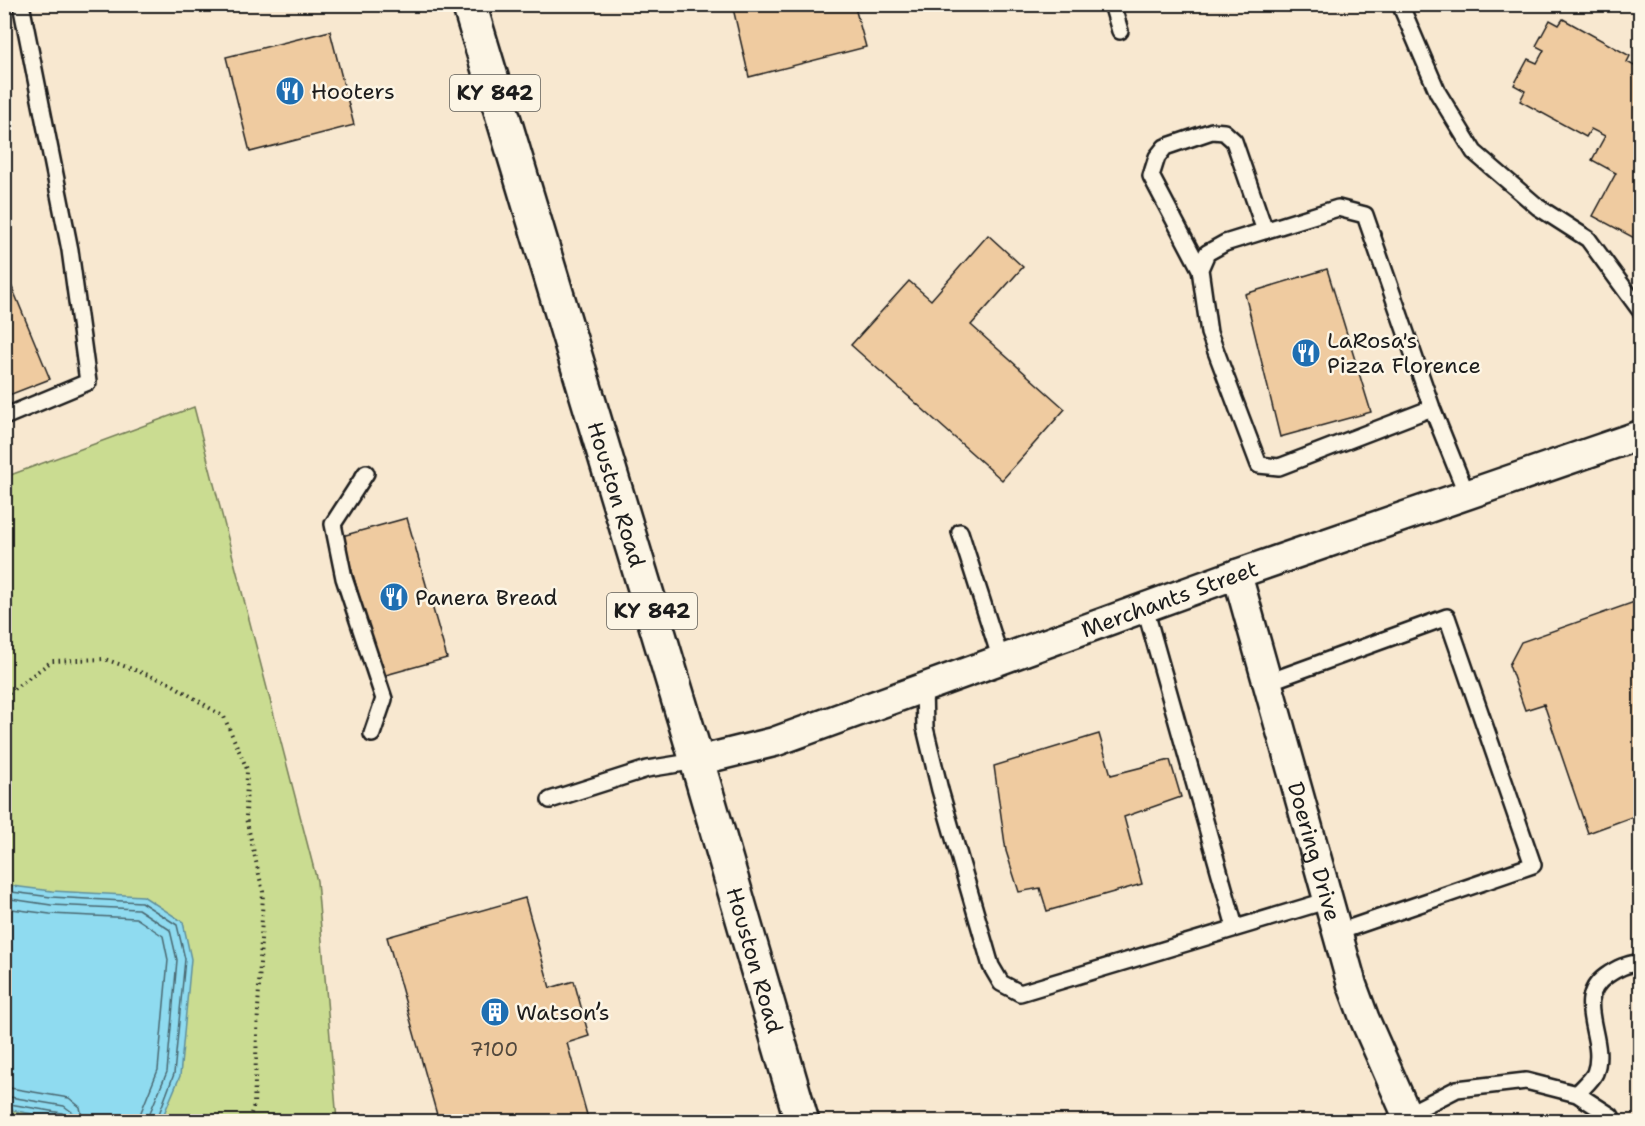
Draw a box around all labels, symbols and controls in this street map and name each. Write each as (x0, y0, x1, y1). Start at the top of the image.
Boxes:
restaurant icon: Hooters (274, 75, 306, 107)
road number: KY 842 (450, 75, 540, 111)
place label: Hooters (311, 77, 395, 106)
place label: LaRosa's Pizza Florence (1327, 326, 1481, 380)
restaurant icon: LaRosa's Pizza Florence (1290, 337, 1322, 369)
street label: Houston Road (581, 418, 652, 571)
street label: Merchants Street (1077, 554, 1262, 644)
restaurant icon: Panera Bread (378, 581, 410, 613)
place label: Panera Bread (415, 583, 558, 612)
road number: KY 842 (607, 593, 697, 629)
street label: Doering Drive (1281, 778, 1347, 924)
street label: Houston Road (719, 884, 789, 1037)
building icon: Watson’s (479, 996, 511, 1028)
place label: Watson’s (516, 998, 610, 1027)
house number: 7100 (470, 1036, 518, 1062)

